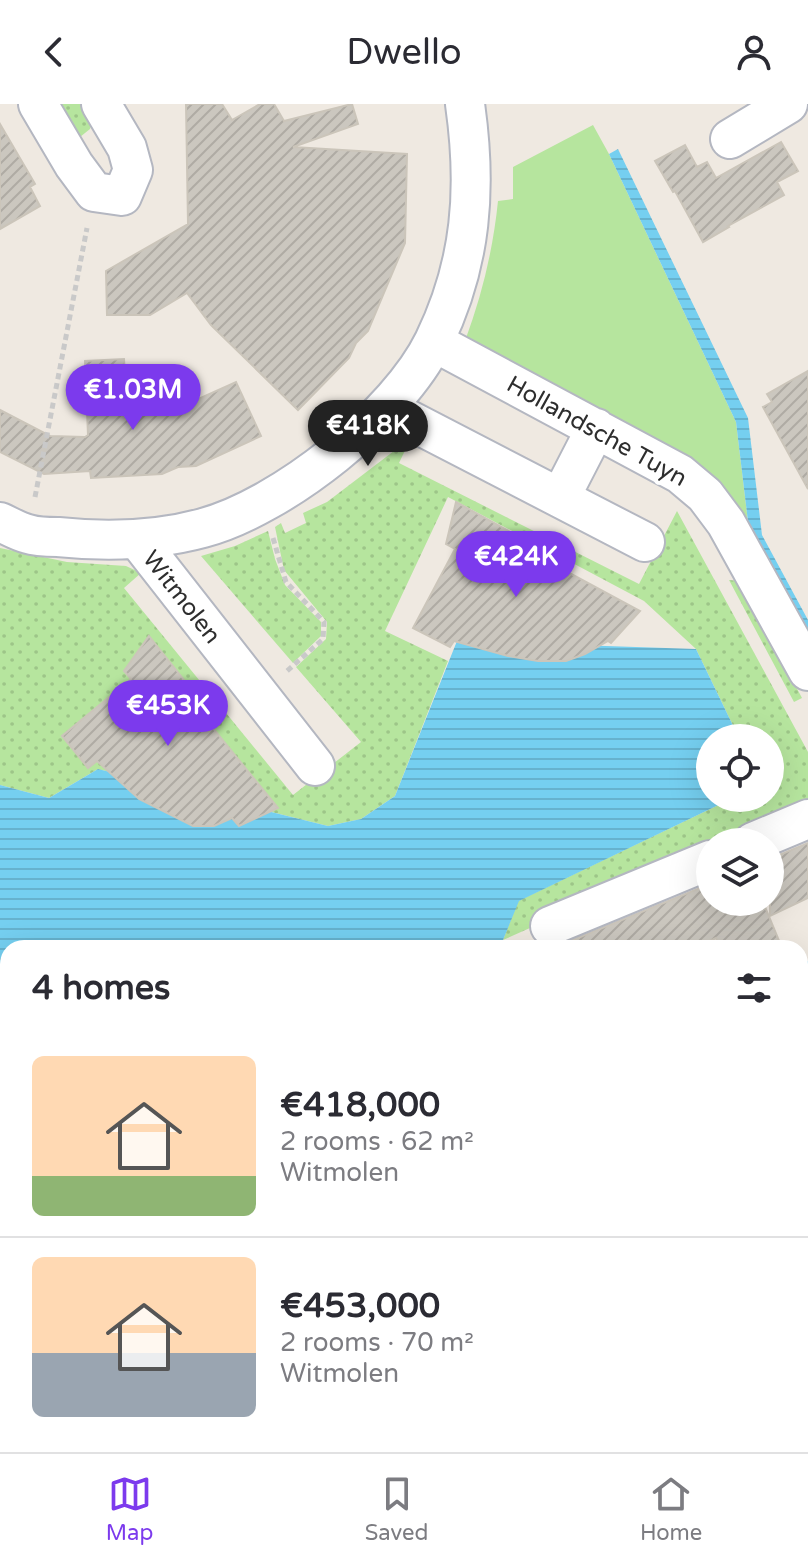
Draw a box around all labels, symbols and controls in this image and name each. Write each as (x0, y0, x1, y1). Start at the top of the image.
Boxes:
icon: back (32, 30, 76, 74)
icon: person (732, 30, 776, 74)
text: Dwello (346, 31, 462, 74)
pin: €1.03M (68, 364, 198, 432)
street label: Hollandsche Tuyn (502, 370, 692, 493)
text: €1.03M (84, 374, 182, 405)
pin: €418K (312, 400, 424, 468)
text: €418K (326, 410, 410, 441)
pin: €424K (460, 531, 572, 599)
text: €424K (474, 541, 558, 572)
street label: Witmolen (136, 545, 227, 650)
pin: €453K (112, 680, 224, 748)
text: €453K (126, 690, 210, 721)
map controls (696, 724, 784, 916)
button: locate (696, 724, 784, 812)
button: layers (696, 828, 784, 916)
icon: filters (732, 966, 776, 1010)
text: 4 homes (32, 968, 170, 1009)
text: €418,000 (280, 1085, 440, 1126)
icon: home (96, 1088, 192, 1184)
text: 2 rooms · 62 m² (280, 1126, 474, 1157)
text: Witmolen (280, 1157, 399, 1188)
text: €453,000 (280, 1286, 440, 1327)
icon: home (96, 1289, 192, 1385)
text: 2 rooms · 70 m² (280, 1327, 474, 1358)
text: Witmolen (280, 1358, 399, 1389)
tab: Map (106, 1472, 153, 1546)
tab: Saved (365, 1472, 428, 1546)
tab: Home (640, 1472, 702, 1546)

